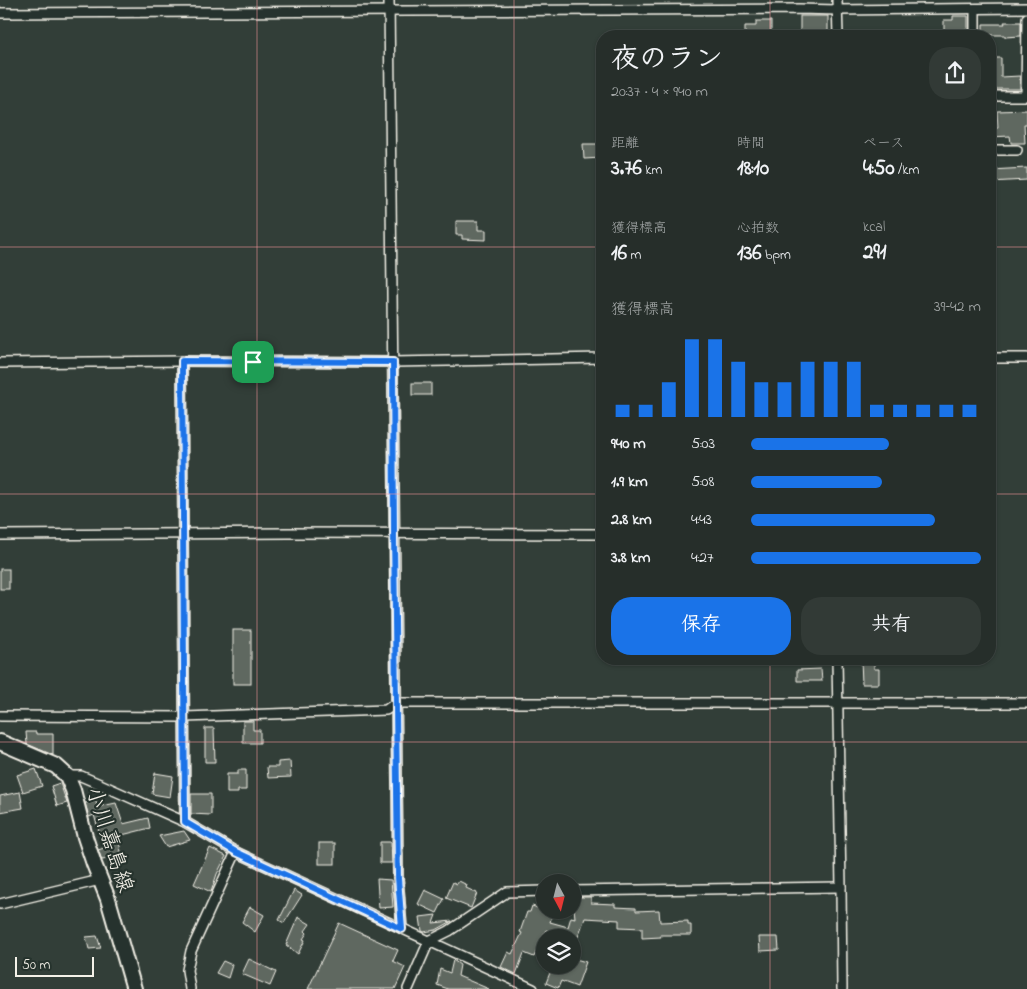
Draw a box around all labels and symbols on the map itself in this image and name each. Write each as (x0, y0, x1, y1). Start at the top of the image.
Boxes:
pin (232, 341, 274, 383)
street label: 小川嘉島線 (76, 783, 140, 897)
north arrow (536, 874, 581, 919)
scale bar (15, 954, 94, 977)

